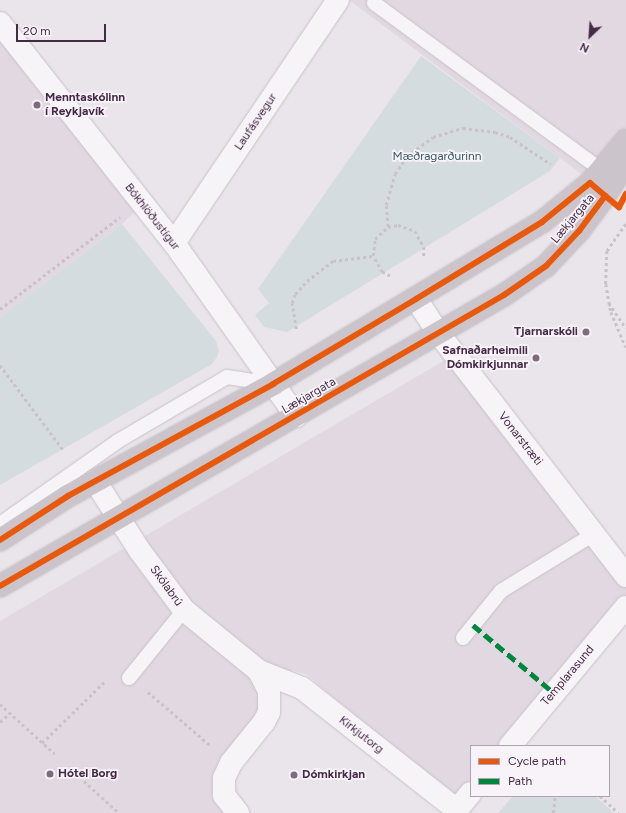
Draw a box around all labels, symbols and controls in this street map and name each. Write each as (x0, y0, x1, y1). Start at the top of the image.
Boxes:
scale bar (18, 16, 108, 42)
north arrow (570, 16, 610, 56)
text: 20 m (23, 24, 51, 38)
text: N (578, 40, 591, 55)
place label: Menntaskólinn í Reykjavík (45, 91, 125, 119)
street label: Laufásvegur (232, 91, 280, 153)
marker: Menntaskólinn í Reykjavík (32, 100, 42, 110)
park label: Mæðragarðurinn (392, 150, 482, 164)
street label: Bókhlöðustígur (121, 181, 183, 253)
street label: Lækjargata (548, 191, 598, 247)
place label: Tjarnarskóli (514, 325, 578, 339)
marker: Tjarnarskóli (581, 327, 591, 337)
place label: Safnaðarheimili Dómkirkjunnar (442, 344, 528, 372)
marker: Safnaðarheimili Dómkirkjunnar (531, 353, 541, 363)
street label: Lækjargata (280, 375, 338, 417)
street label: Vonarstræti (495, 409, 545, 469)
street label: Skólabrú (146, 563, 186, 609)
street label: Templarasund (538, 643, 598, 709)
street label: Kirkjutorg (336, 713, 386, 757)
legend (470, 745, 610, 797)
text: Cycle path (508, 754, 566, 768)
place label: Hótel Borg (58, 767, 117, 781)
place label: Dómkirkjan (302, 768, 365, 782)
marker: Hótel Borg (45, 769, 55, 779)
marker: Dómkirkjan (289, 770, 299, 780)
text: Path (508, 774, 532, 788)

